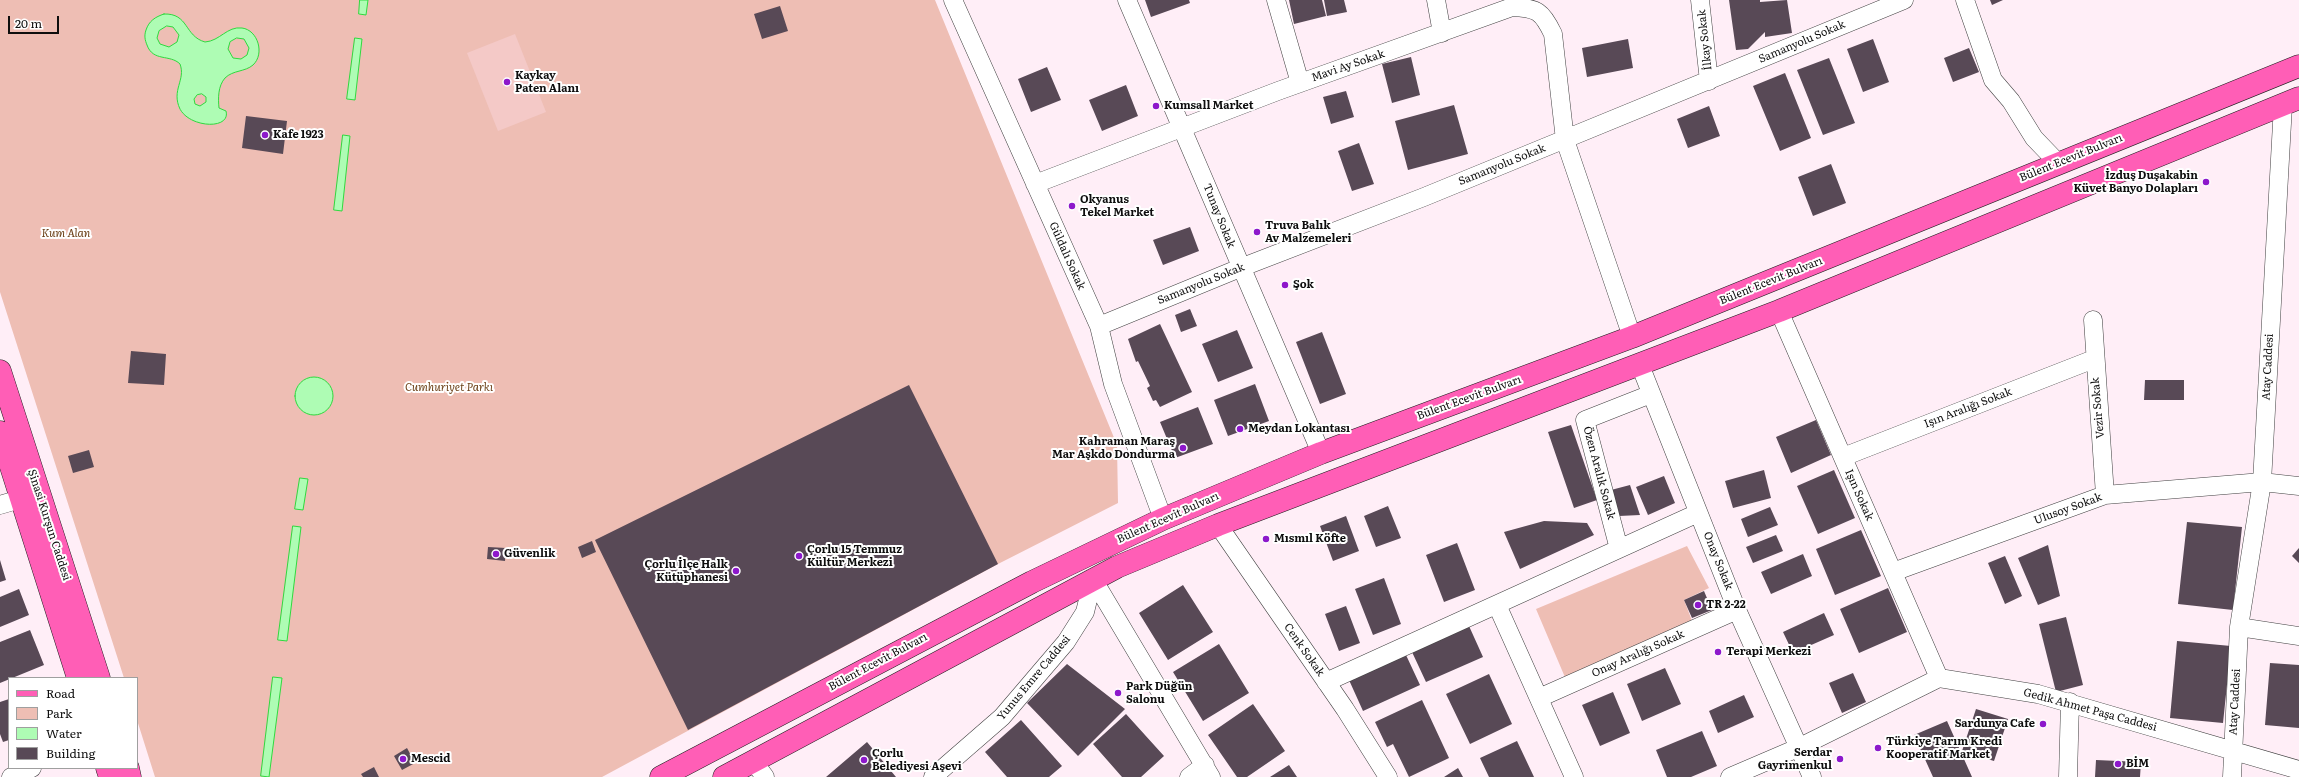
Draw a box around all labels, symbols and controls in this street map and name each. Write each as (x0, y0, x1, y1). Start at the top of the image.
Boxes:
scale bar (10, 8, 61, 34)
street label: İlkay Sokak (1695, 9, 1715, 71)
text: 20 m (15, 14, 42, 32)
street label: Samanyolu Sokak (1757, 18, 1847, 66)
street label: Mavi Ay Sokak (1310, 47, 1386, 85)
place label: Kaykay Paten Alanı (515, 69, 579, 95)
marker: Kaykay Paten Alanı (502, 77, 512, 87)
place label: Kumsall Market (1164, 99, 1254, 113)
marker: Kumsall Market (1151, 101, 1161, 111)
place label: Kafe 1923 (273, 128, 324, 142)
marker: Kafe 1923 (260, 130, 270, 140)
street label: Bülent Ecevit Bulvarı (2017, 131, 2125, 185)
street label: Samanyolu Sokak (1457, 142, 1547, 188)
place label: İzduş Duşakabin Küvet Banyo Dolapları (2074, 169, 2198, 195)
marker: İzduş Duşakabin Küvet Banyo Dolapları (2201, 177, 2211, 187)
street label: Tunay Sokak (1200, 182, 1238, 250)
place label: Okyanus Tekel Market (1080, 193, 1154, 219)
marker: Okyanus Tekel Market (1067, 201, 1077, 211)
place label: Truva Balık Av Malzemeleri (1265, 219, 1351, 245)
street label: Güldalı Sokak (1046, 220, 1088, 292)
park label: Kum Alan (42, 227, 90, 241)
marker: Truva Balık Av Malzemeleri (1252, 227, 1262, 237)
street label: Bülent Ecevit Bulvarı (1717, 254, 1825, 308)
street label: Samanyolu Sokak (1156, 261, 1246, 307)
place label: Şok (1293, 278, 1314, 292)
marker: Şok (1280, 280, 1290, 290)
street label: Atay Caddesi (2260, 333, 2276, 401)
street label: Bülent Ecevit Bulvarı (1415, 373, 1523, 423)
street label: Vezir Sokak (2089, 377, 2107, 439)
park label: Cumhuriyet Parkı (405, 381, 493, 395)
street label: Işın Aralığı Sokak (1922, 385, 2014, 431)
place label: Meydan Lokantası (1248, 422, 1350, 436)
marker: Meydan Lokantası (1235, 424, 1245, 434)
street label: Özen Aralık Sokak (1580, 425, 1618, 521)
place label: Kahraman Maraş Mar Aşkdo Dondurma (1052, 435, 1175, 461)
marker: Kahraman Maraş Mar Aşkdo Dondurma (1178, 443, 1188, 453)
street label: Işın Sokak (1842, 467, 1876, 523)
street label: Şinasi Kurşun Caddesi (25, 468, 73, 582)
street label: Bülent Ecevit Bulvarı (1115, 490, 1221, 546)
street label: Ulusoy Sokak (2032, 491, 2104, 527)
street label: Onay Sokak (1700, 530, 1736, 592)
place label: Mısmıl Köfte (1274, 532, 1346, 546)
marker: Mısmıl Köfte (1261, 534, 1271, 544)
place label: Çorlu 15 Temmuz Kültür Merkezi (807, 543, 902, 569)
place label: Güvenlik (504, 547, 555, 561)
marker: Güvenlik (491, 549, 501, 559)
marker: Çorlu 15 Temmuz Kültür Merkezi (794, 551, 804, 561)
place label: Çorlu İlçe Halk Kütüphanesi (644, 558, 728, 584)
marker: Çorlu İlçe Halk Kütüphanesi (731, 566, 741, 576)
place label: TR 2-22 (1706, 598, 1746, 612)
marker: TR 2-22 (1693, 600, 1703, 610)
street label: Cenk Sokak (1281, 621, 1327, 679)
street label: Onay Aralığı Sokak (1590, 628, 1686, 680)
street label: Bülent Ecevit Bulvarı (826, 630, 930, 694)
street label: Yunus Emre Caddesi (995, 633, 1073, 723)
place label: Terapi Merkezi (1726, 645, 1811, 659)
marker: Terapi Merkezi (1713, 647, 1723, 657)
street label: Atay Caddesi (2227, 668, 2243, 736)
legend (8, 677, 138, 769)
place label: Park Düğün Salonu (1126, 680, 1192, 706)
text: Road (46, 684, 75, 702)
street label: Gedik Ahmet Paşa Caddesi (2022, 686, 2158, 734)
marker: Park Düğün Salonu (1113, 688, 1123, 698)
text: Park (46, 704, 72, 722)
place label: Sardunya Cafe (1955, 717, 2035, 731)
marker: Sardunya Cafe (2038, 719, 2048, 729)
text: Water (46, 724, 82, 742)
place label: Türkiye Tarım Kredi Kooperatif Market (1886, 735, 2002, 761)
marker: Türkiye Tarım Kredi Kooperatif Market (1873, 743, 1883, 753)
text: Building (46, 744, 95, 762)
place label: Serdar Gayrimenkul (1758, 746, 1832, 772)
place label: Çorlu Belediyesi Aşevi (872, 747, 962, 773)
place label: Mescid (411, 752, 451, 766)
marker: Mescid (398, 754, 408, 764)
marker: Serdar Gayrimenkul (1835, 754, 1845, 764)
marker: Çorlu Belediyesi Aşevi (859, 755, 869, 765)
place label: BİM (2126, 757, 2149, 771)
marker: BİM (2113, 759, 2123, 769)

